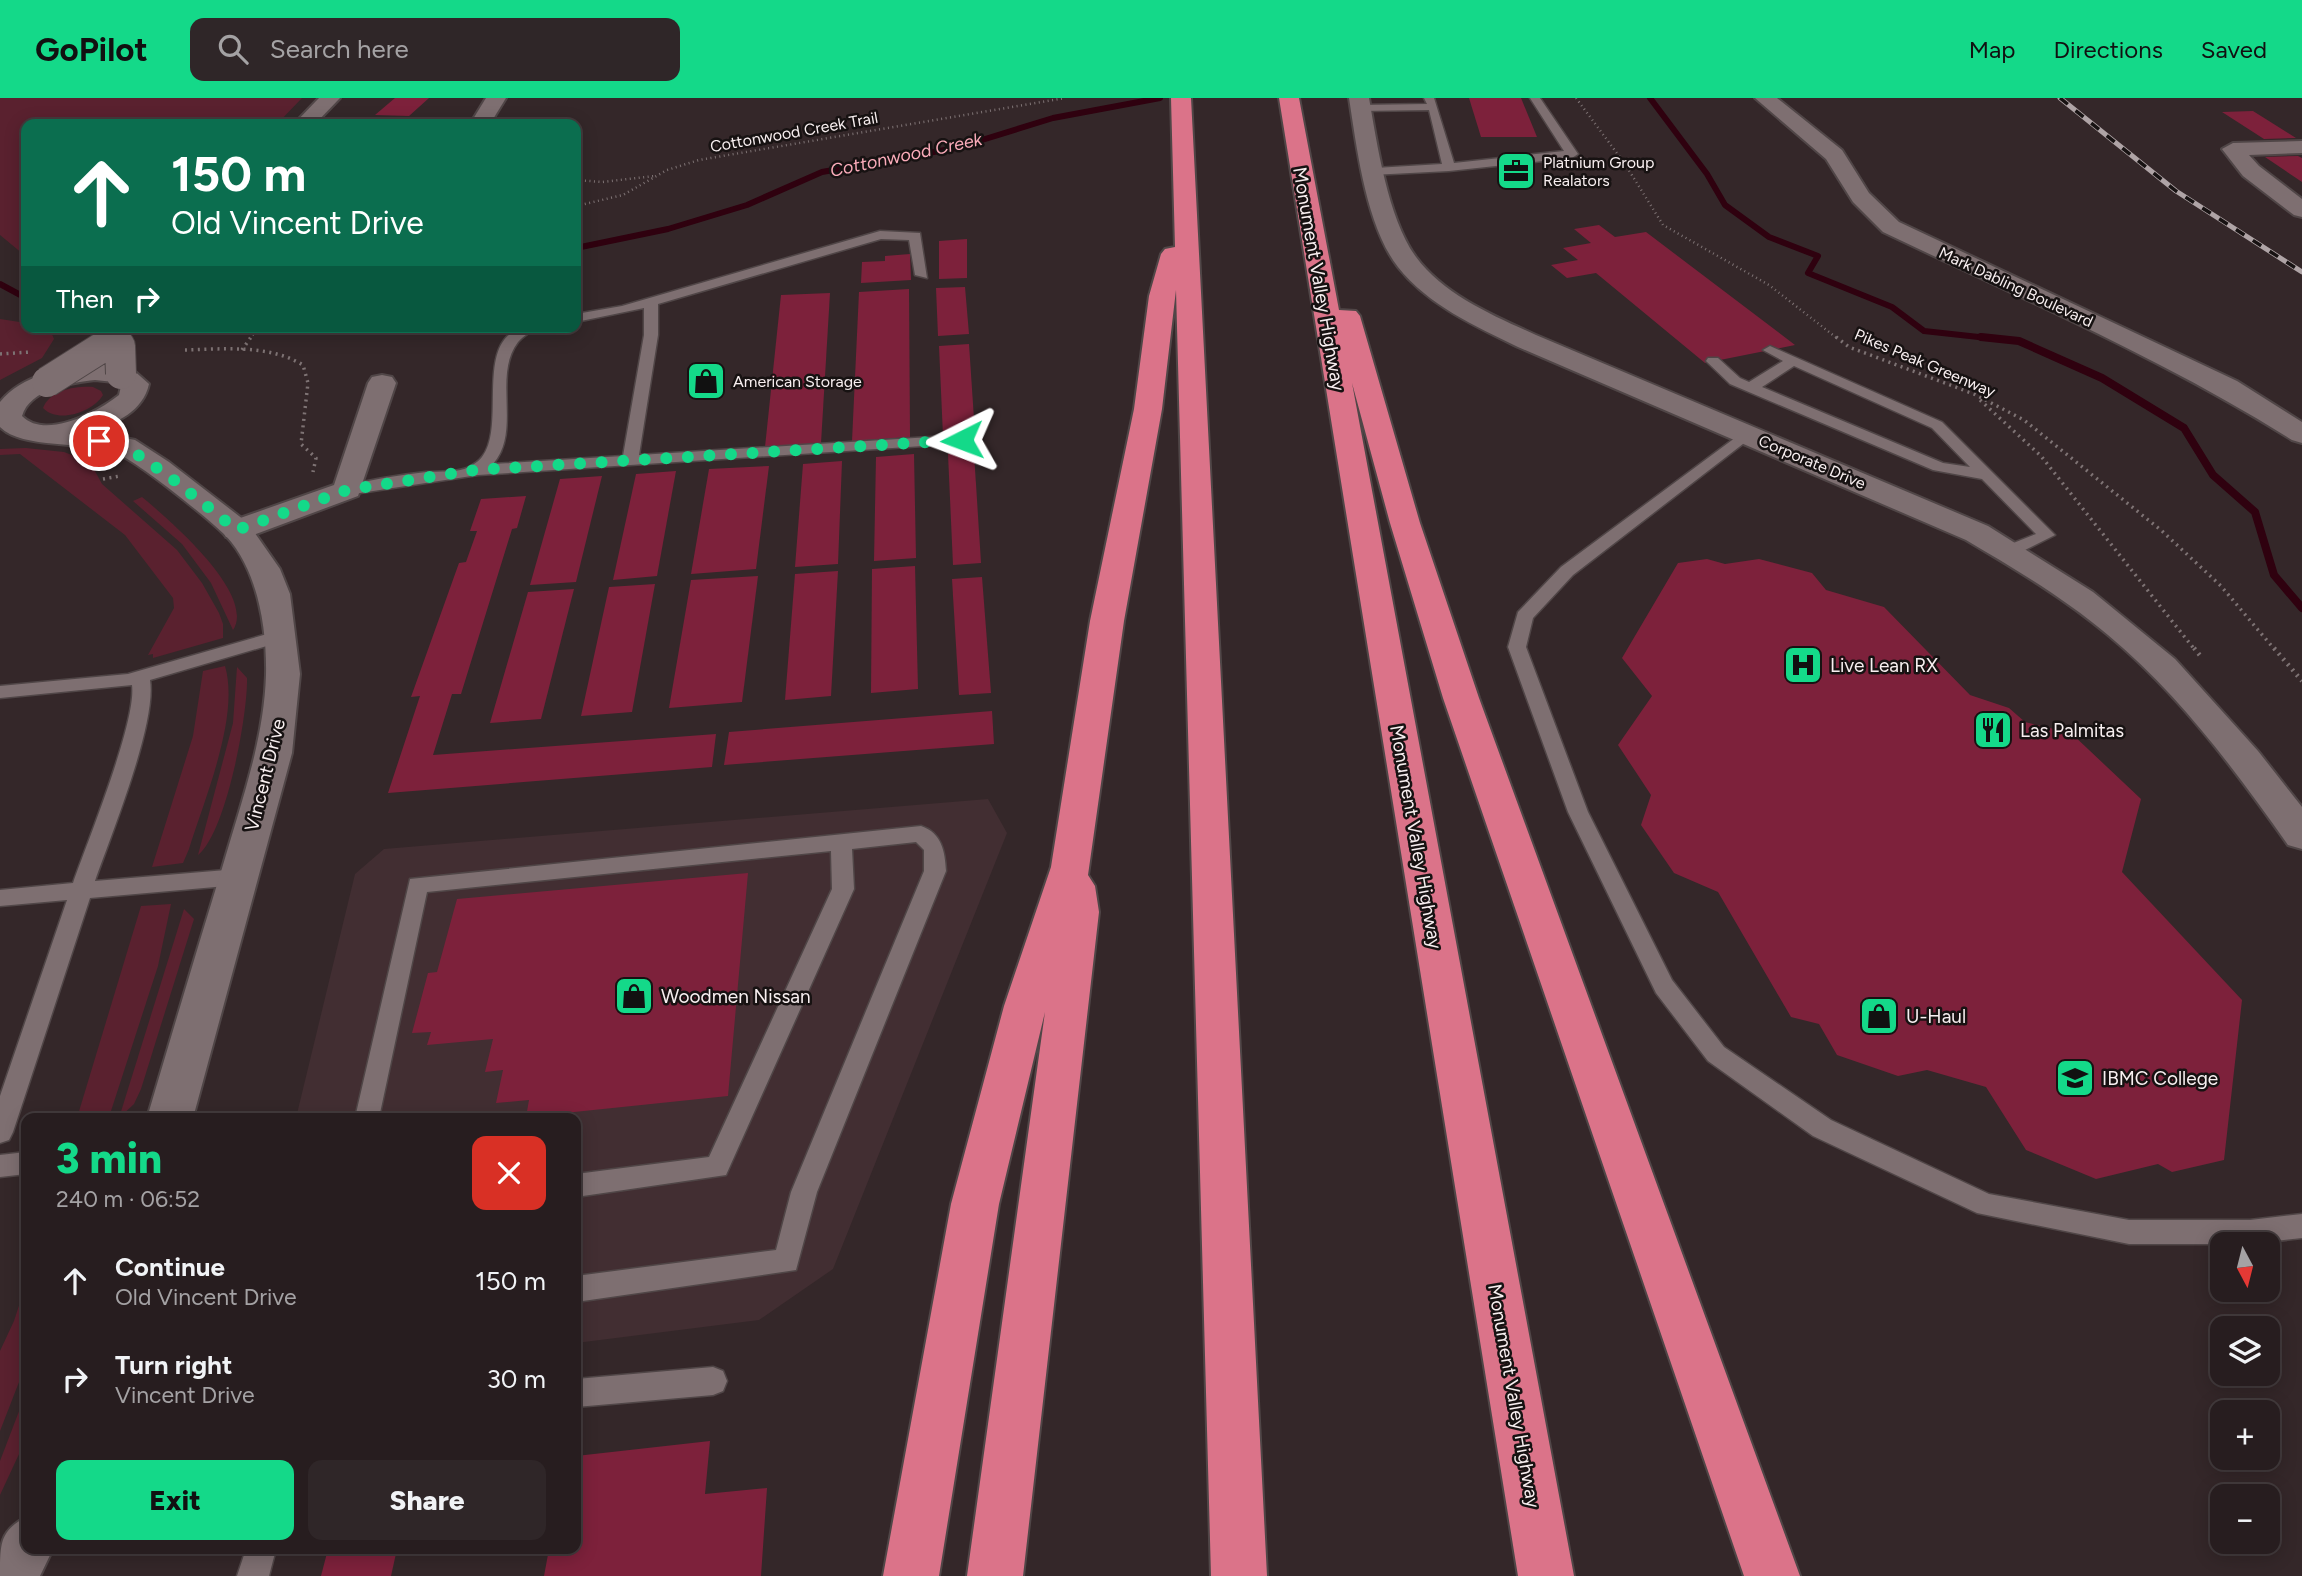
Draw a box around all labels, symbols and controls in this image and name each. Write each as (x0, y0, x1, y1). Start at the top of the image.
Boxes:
search box (190, 18, 680, 81)
text: GoPilot (35, 30, 148, 69)
icon: search (214, 30, 252, 68)
text: Search here (270, 33, 409, 65)
text: Map (1969, 35, 2015, 64)
text: Directions (2053, 35, 2163, 64)
text: Saved (2201, 35, 2267, 64)
street label: Cottonwood Creek Trail (709, 108, 879, 156)
water label: Cottonwood Creek (828, 128, 985, 182)
text: 150 m (171, 144, 306, 203)
icon: ahead (56, 147, 147, 238)
office icon: Platnium Group Realators (1495, 150, 1537, 192)
place label: Platnium Group Realators (1543, 153, 1654, 190)
street label: Monument Valley Highway (1288, 165, 1350, 393)
text: Old Vincent Drive (171, 204, 424, 242)
street label: Mark Dabling Boulevard (1936, 243, 2096, 331)
icon: right (128, 280, 166, 318)
text: Then (56, 283, 114, 315)
street label: Pikes Peak Greenway (1852, 325, 1999, 401)
shop icon: American Storage (685, 360, 727, 402)
place label: American Storage (733, 372, 862, 391)
position arrow (925, 403, 999, 477)
pin (69, 411, 129, 471)
icon: arrive (80, 422, 118, 460)
street label: Corporate Drive (1756, 431, 1869, 493)
hospital icon: Live Lean RX (1782, 644, 1824, 686)
place label: Live Lean RX (1830, 654, 1938, 677)
restaurant icon: Las Palmitas (1972, 709, 2014, 751)
street label: Vincent Drive (240, 716, 290, 834)
place label: Las Palmitas (2020, 719, 2124, 742)
street label: Monument Valley Highway (1385, 723, 1447, 951)
shop icon: Woodmen Nissan (613, 975, 655, 1017)
place label: Woodmen Nissan (661, 985, 811, 1008)
shop icon: U-Haul (1858, 995, 1900, 1037)
place label: U-Haul (1906, 1005, 1966, 1028)
school or university icon: IBMC College (2054, 1057, 2096, 1099)
place label: IBMC College (2102, 1067, 2218, 1090)
text: 3 min (56, 1133, 162, 1184)
button: close (472, 1136, 546, 1210)
text: 240 m · 06:52 (56, 1185, 200, 1213)
north arrow (2210, 1232, 2280, 1302)
map controls (2210, 1232, 2280, 1554)
text: Continue (115, 1251, 225, 1283)
icon: ahead (56, 1262, 94, 1300)
text: 150 m (475, 1265, 546, 1297)
street label: Monument Valley Highway (1483, 1282, 1545, 1510)
text: Old Vincent Drive (115, 1283, 297, 1311)
button: layers (2210, 1316, 2280, 1386)
text: Turn right (115, 1349, 232, 1381)
icon: right (56, 1360, 94, 1398)
text: 30 m (487, 1363, 546, 1395)
text: Vincent Drive (115, 1381, 255, 1409)
button: + (2210, 1400, 2280, 1470)
button: Exit (56, 1460, 294, 1540)
button: Share (308, 1460, 546, 1540)
button: − (2210, 1484, 2280, 1554)

